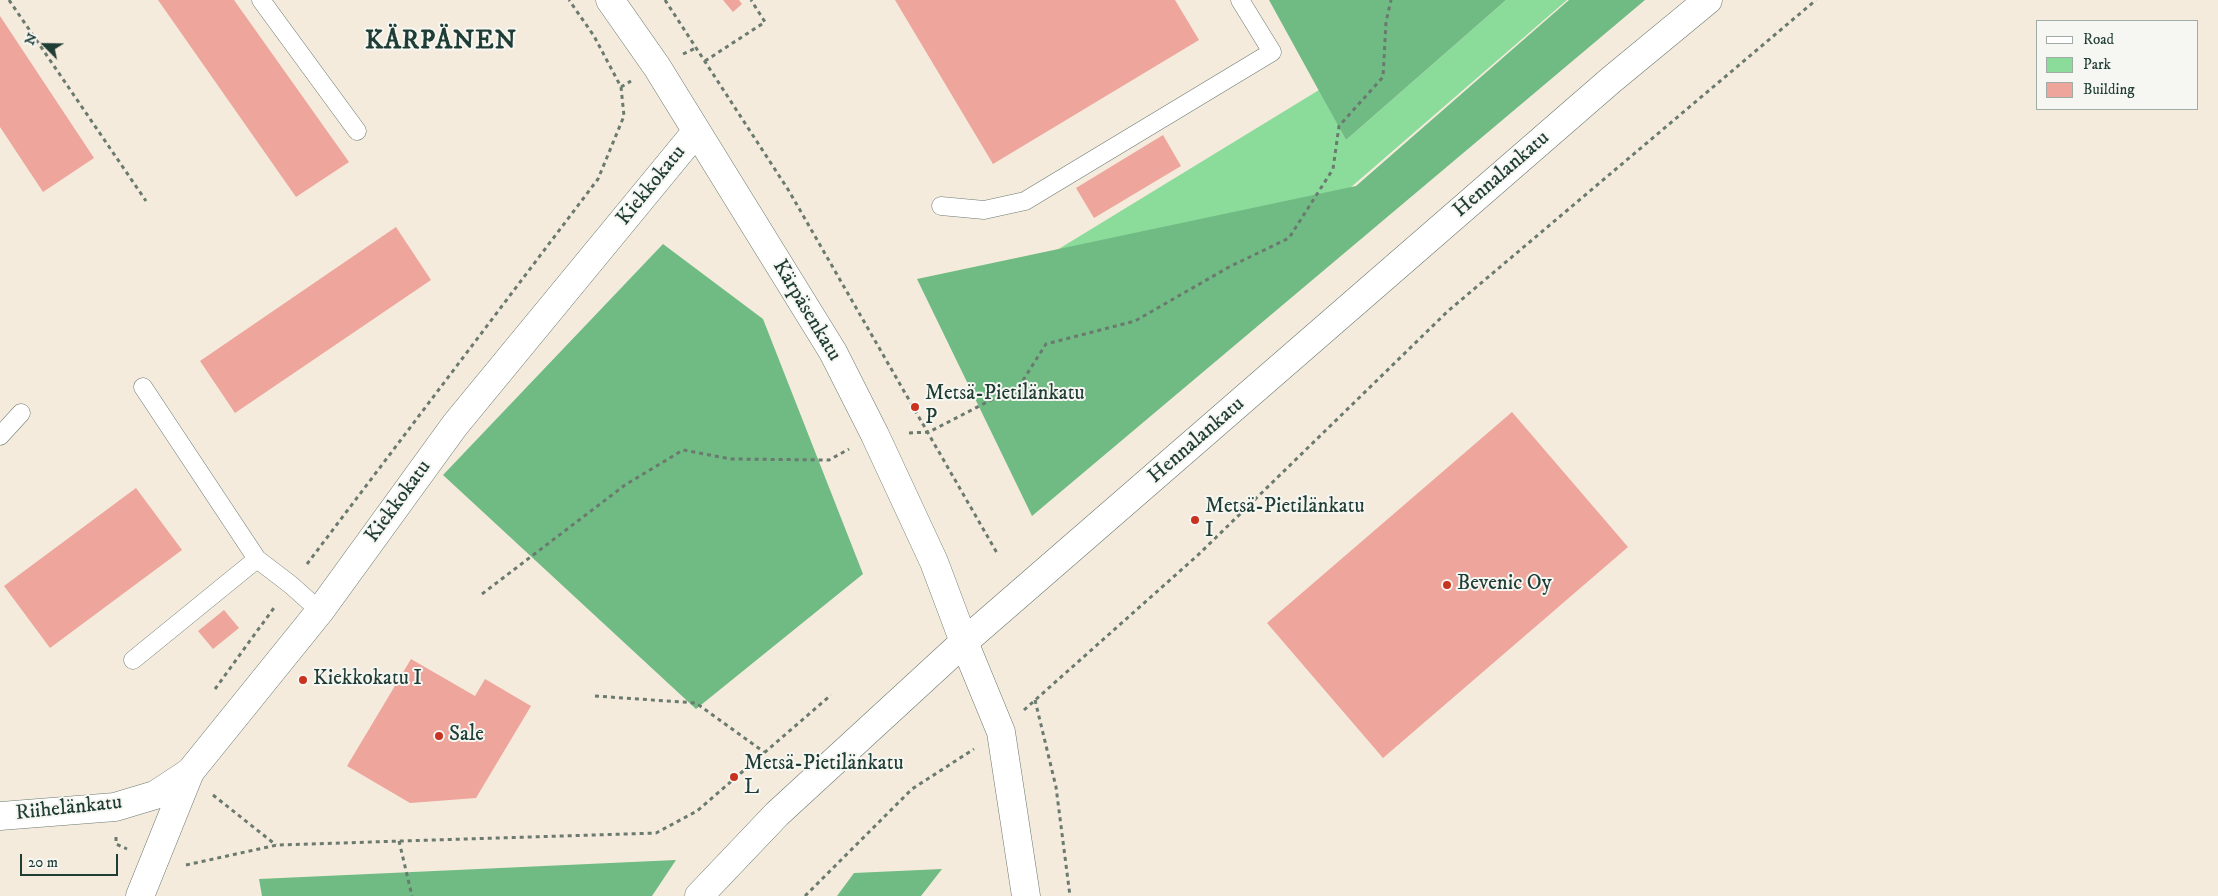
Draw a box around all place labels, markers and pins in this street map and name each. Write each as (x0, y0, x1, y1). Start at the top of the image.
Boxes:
place label: Metsä-Pietilänkatu P (925, 382, 1085, 432)
marker: Metsä-Pietilänkatu P (909, 401, 921, 413)
place label: Metsä-Pietilänkatu I (1205, 495, 1365, 545)
marker: Metsä-Pietilänkatu I (1189, 514, 1201, 526)
place label: Bevenic Oy (1457, 572, 1552, 598)
marker: Bevenic Oy (1441, 579, 1453, 591)
place label: Kiekkokatu I (313, 667, 422, 693)
marker: Kiekkokatu I (297, 674, 309, 686)
place label: Sale (449, 723, 484, 749)
marker: Sale (433, 730, 445, 742)
place label: Metsä-Pietilänkatu L (744, 752, 904, 802)
marker: Metsä-Pietilänkatu L (728, 771, 740, 783)

